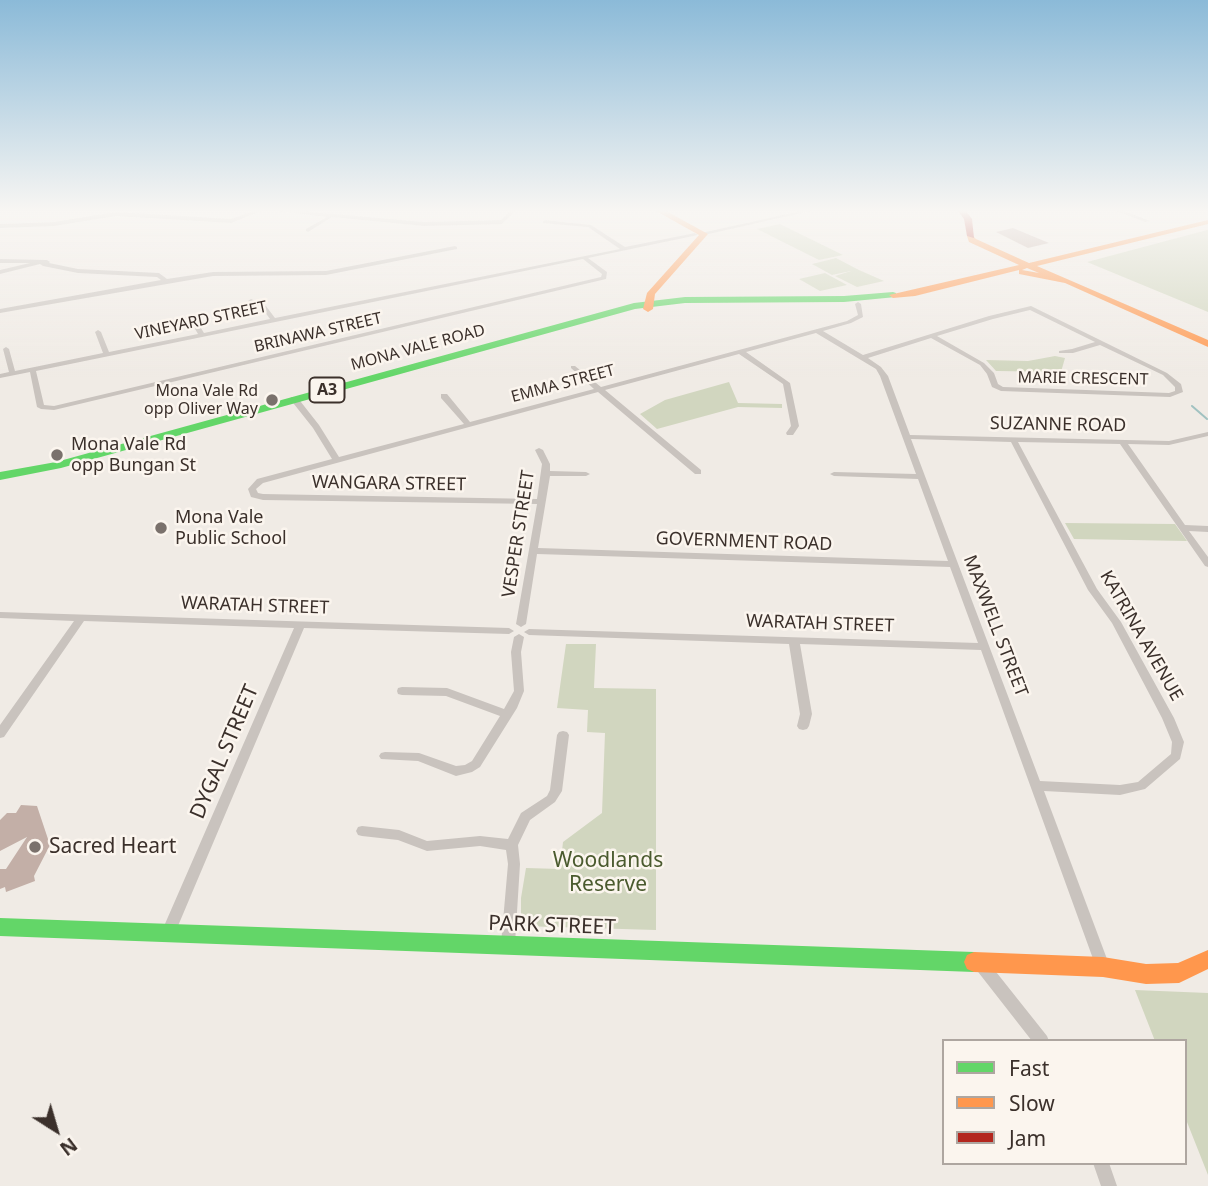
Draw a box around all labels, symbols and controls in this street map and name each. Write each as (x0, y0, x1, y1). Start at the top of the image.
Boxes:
street label: VINEYARD STREET (133, 298, 269, 344)
street label: BRINAWA STREET (252, 309, 384, 357)
street label: MONA VALE ROAD (349, 321, 487, 375)
street label: EMMA STREET (509, 361, 617, 407)
street label: MARIE CRESCENT (1017, 368, 1149, 390)
road number: A3 (310, 378, 344, 402)
place label: Mona Vale Rd opp Oliver Way (144, 381, 258, 419)
marker: Mona Vale Rd opp Oliver Way (264, 392, 280, 408)
street label: SUZANNE ROAD (990, 413, 1126, 437)
place label: Mona Vale Rd opp Bungan St (71, 434, 196, 476)
marker: Mona Vale Rd opp Bungan St (49, 447, 65, 463)
street label: VESPER STREET (498, 469, 540, 599)
street label: WANGARA STREET (312, 472, 466, 496)
place label: Mona Vale Public School (175, 507, 287, 550)
marker: Mona Vale Public School (153, 520, 169, 536)
street label: GOVERNMENT ROAD (655, 528, 833, 556)
street label: MAXWELL STREET (958, 552, 1032, 700)
street label: KATRINA AVENUE (1095, 567, 1187, 705)
street label: WARATAH STREET (180, 593, 330, 619)
street label: WARATAH STREET (745, 611, 895, 637)
street label: DYGAL STREET (185, 681, 265, 823)
place label: Sacred Heart (49, 834, 176, 860)
marker: Sacred Heart (27, 839, 43, 855)
park label: Woodlands Reserve (553, 848, 663, 898)
street label: PARK STREET (488, 911, 616, 941)
legend (942, 1039, 1187, 1165)
text: Fast (1009, 1054, 1049, 1082)
text: Slow (1009, 1089, 1055, 1117)
north arrow (21, 1095, 91, 1165)
text: Jam (1009, 1124, 1046, 1152)
text: N (55, 1132, 83, 1162)

